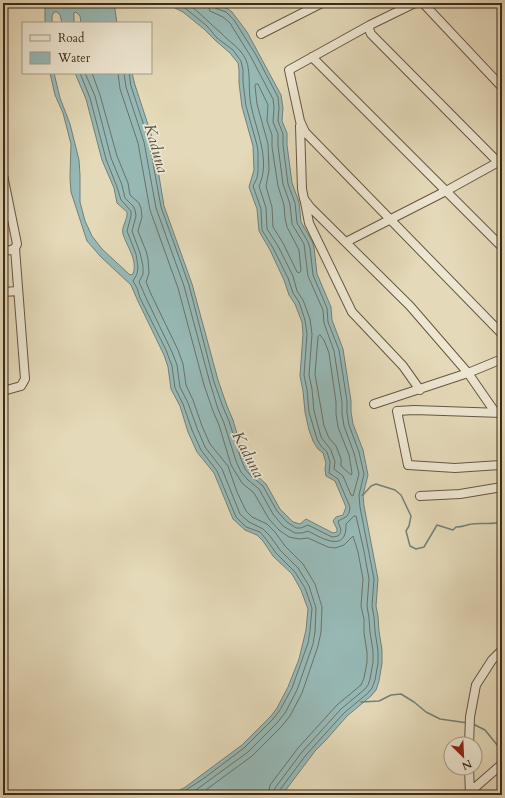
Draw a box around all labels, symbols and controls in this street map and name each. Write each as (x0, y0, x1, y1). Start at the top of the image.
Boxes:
legend (22, 22, 152, 74)
text: Road (58, 30, 85, 46)
text: Water (57, 50, 91, 66)
water label: Kaduna (139, 121, 174, 175)
water label: Kaduna (227, 427, 270, 482)
north arrow (443, 736, 483, 776)
text: N (459, 756, 474, 774)

